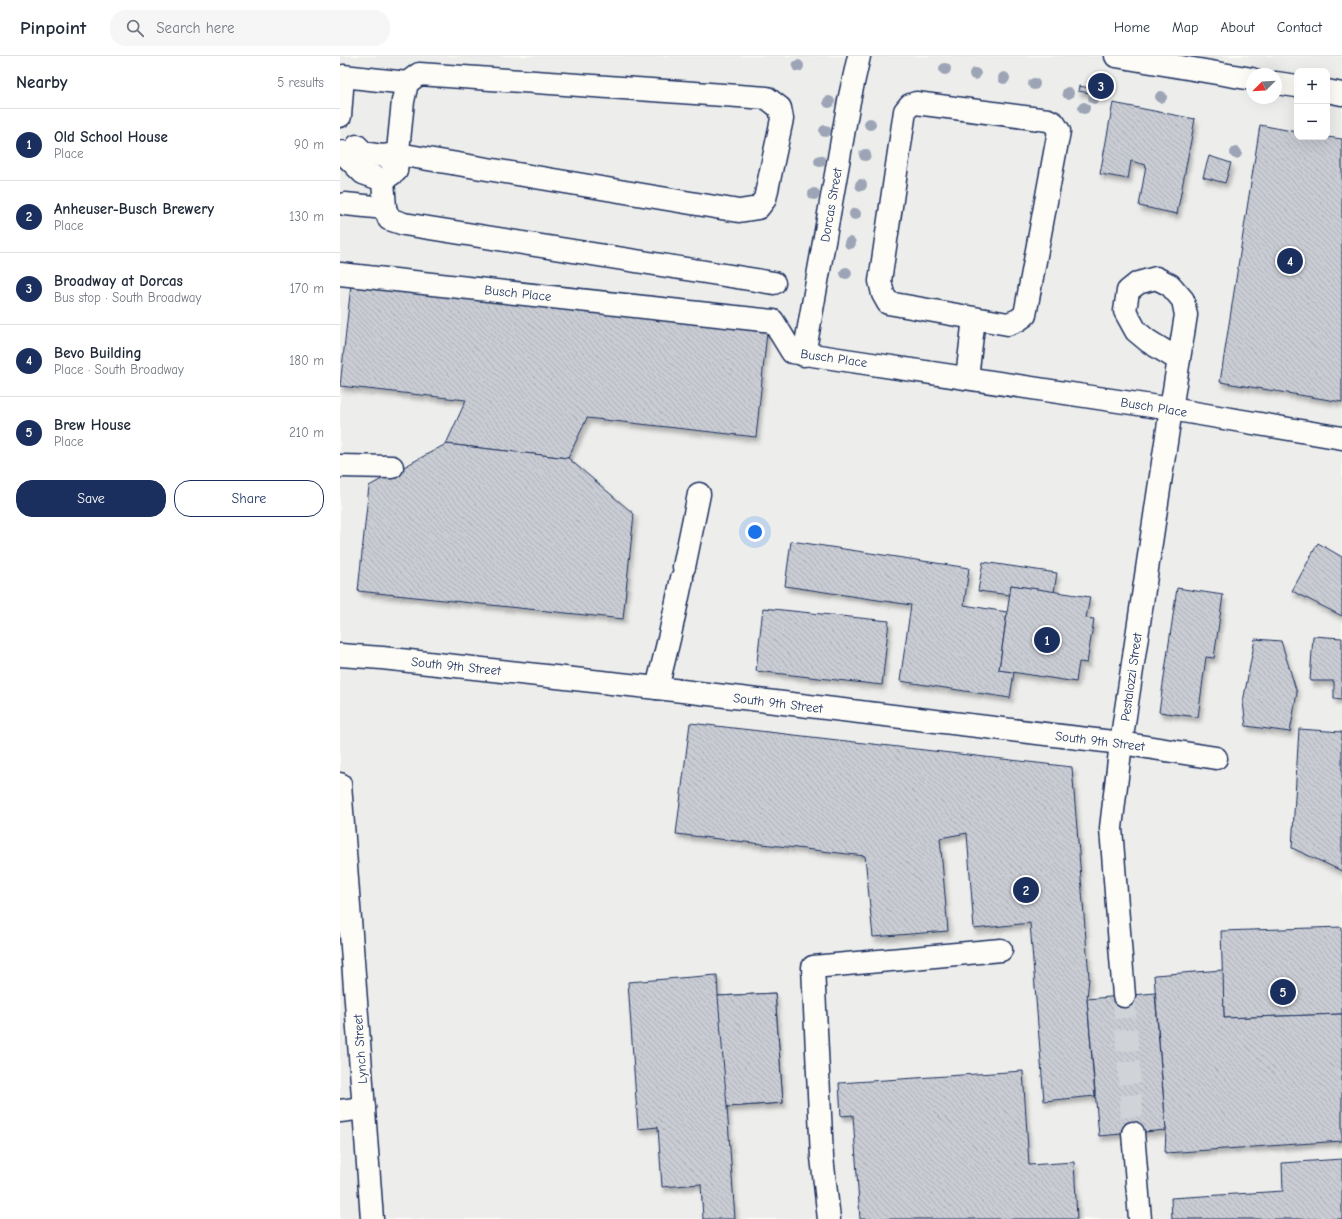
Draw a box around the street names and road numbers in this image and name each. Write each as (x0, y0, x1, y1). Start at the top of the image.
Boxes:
street label: Dorcas Street (817, 165, 845, 243)
street label: Busch Place (484, 282, 553, 304)
street label: Busch Place (800, 346, 869, 370)
street label: Busch Place (1120, 394, 1189, 420)
street label: Pestalozzi Street (1117, 631, 1145, 722)
street label: South 9th Street (410, 654, 503, 678)
street label: South 9th Street (732, 690, 825, 716)
street label: South 9th Street (1054, 728, 1147, 754)
street label: Lynch Street (350, 1012, 370, 1084)

